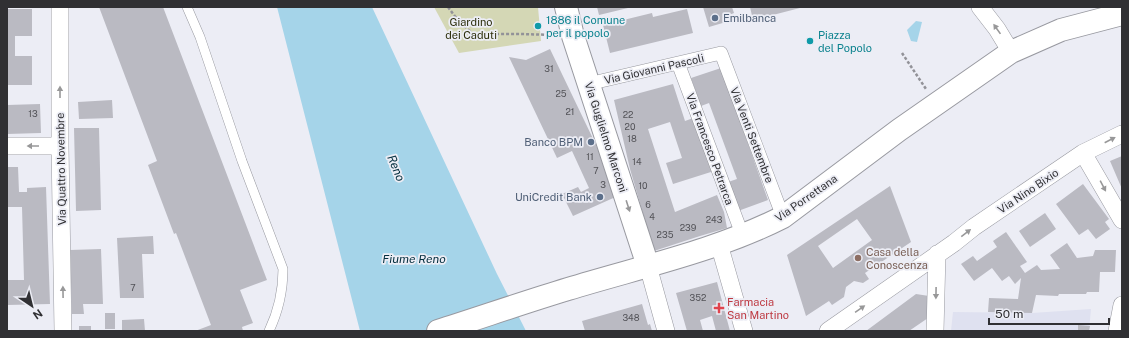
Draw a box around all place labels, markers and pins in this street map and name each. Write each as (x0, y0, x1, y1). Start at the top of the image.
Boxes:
place label: Emilbanca (723, 12, 776, 24)
marker: Emilbanca (710, 13, 720, 23)
place label: 1886 il Comune per il popolo (546, 14, 625, 39)
marker: 1886 il Comune per il popolo (533, 21, 543, 31)
place label: Piazza del Popolo (818, 29, 872, 54)
marker: Piazza del Popolo (805, 36, 815, 46)
place label: Banco BPM (524, 136, 583, 148)
marker: Banco BPM (586, 137, 596, 147)
place label: UniCredit Bank (515, 191, 592, 203)
marker: UniCredit Bank (595, 192, 605, 202)
place label: Casa della Conoscenza (866, 246, 928, 271)
marker: Casa della Conoscenza (853, 253, 863, 263)
place label: Farmacia San Martino (727, 296, 789, 321)
marker: Farmacia San Martino (714, 303, 724, 313)

